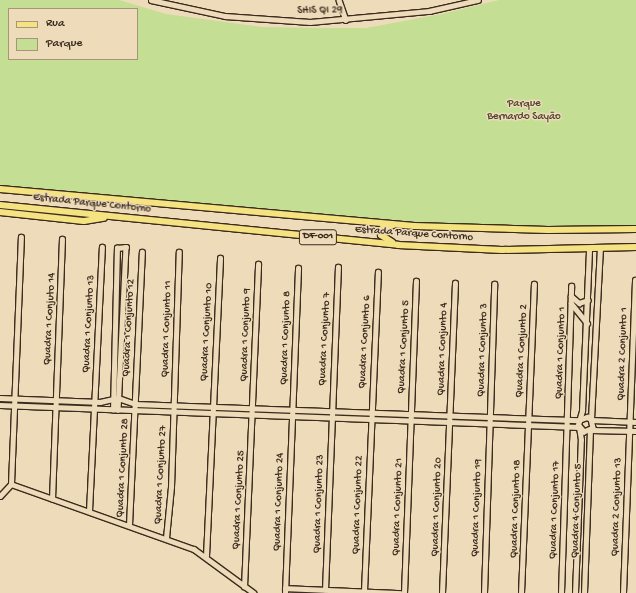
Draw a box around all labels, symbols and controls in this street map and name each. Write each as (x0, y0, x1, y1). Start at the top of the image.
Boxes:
street label: SHIS QI 29 (297, 4, 343, 18)
legend (8, 8, 138, 60)
text: Rua (46, 17, 65, 31)
text: Parque (46, 37, 83, 51)
park label: Parque Bernardo Sayão (487, 98, 561, 124)
street label: Estrada Parque Contorno (32, 191, 152, 217)
street label: Estrada Parque Contorno (354, 223, 474, 245)
road number: DF-001 (298, 229, 338, 245)
street label: Quadra 1 Conjuto 14 (41, 272, 59, 366)
street label: Quadra 1 Conjunto 13 (80, 275, 98, 373)
street label: Quadra 1 Conjunto 12 (120, 279, 138, 377)
street label: Quadra 1 Conjunto 11 (159, 280, 175, 378)
street label: Quadra 1 Conjunto 10 (198, 282, 216, 382)
street label: Quadra 1 Conjunto 9 (238, 288, 254, 382)
street label: Quadra 1 Conjunto 8 (278, 291, 294, 385)
street label: Quadra 1 Conjunto 7 (316, 292, 334, 386)
street label: Quadra 1 Conjunto 6 (356, 295, 374, 389)
street label: Quadra 1 Conjunto 5 (395, 300, 413, 394)
street label: Quadra 1 Conjunto 4 (435, 302, 451, 396)
street label: Quadra 1 Conjunto 3 (475, 303, 491, 397)
street label: Quadra 1 Conjunto 2 (513, 304, 531, 398)
street label: Quadra 1 Conjunto 1 (553, 307, 569, 399)
street label: Quadra 2 Conjunto 1 (615, 307, 631, 401)
street label: Quadra 1 Conjunto 28 (114, 418, 132, 518)
street label: Quadra 1 Conjunto 27 (152, 425, 170, 525)
street label: Quadra 1 Conjunto 25 (230, 450, 248, 550)
street label: Quadra 1 Conjunto 24 (271, 452, 287, 552)
street label: Quadra 1 Conjunto 23 (311, 454, 327, 554)
street label: Quadra 1 Conjunto 22 (350, 455, 366, 555)
street label: Quadra 1 Conjunto 20 (429, 457, 445, 557)
street label: Quadra 2 Conjunto 13 (609, 457, 625, 557)
street label: Quadra 1 Conjunto 21 (390, 458, 406, 556)
street label: Quadra 1 Conjunto 19 (469, 459, 485, 557)
street label: Quadra 1 Conjunto 18 (508, 460, 524, 558)
street label: Quadra 1 Conjunto 17 (547, 461, 563, 559)
street label: Quadra 4 Conjunto 5 (569, 464, 585, 558)

